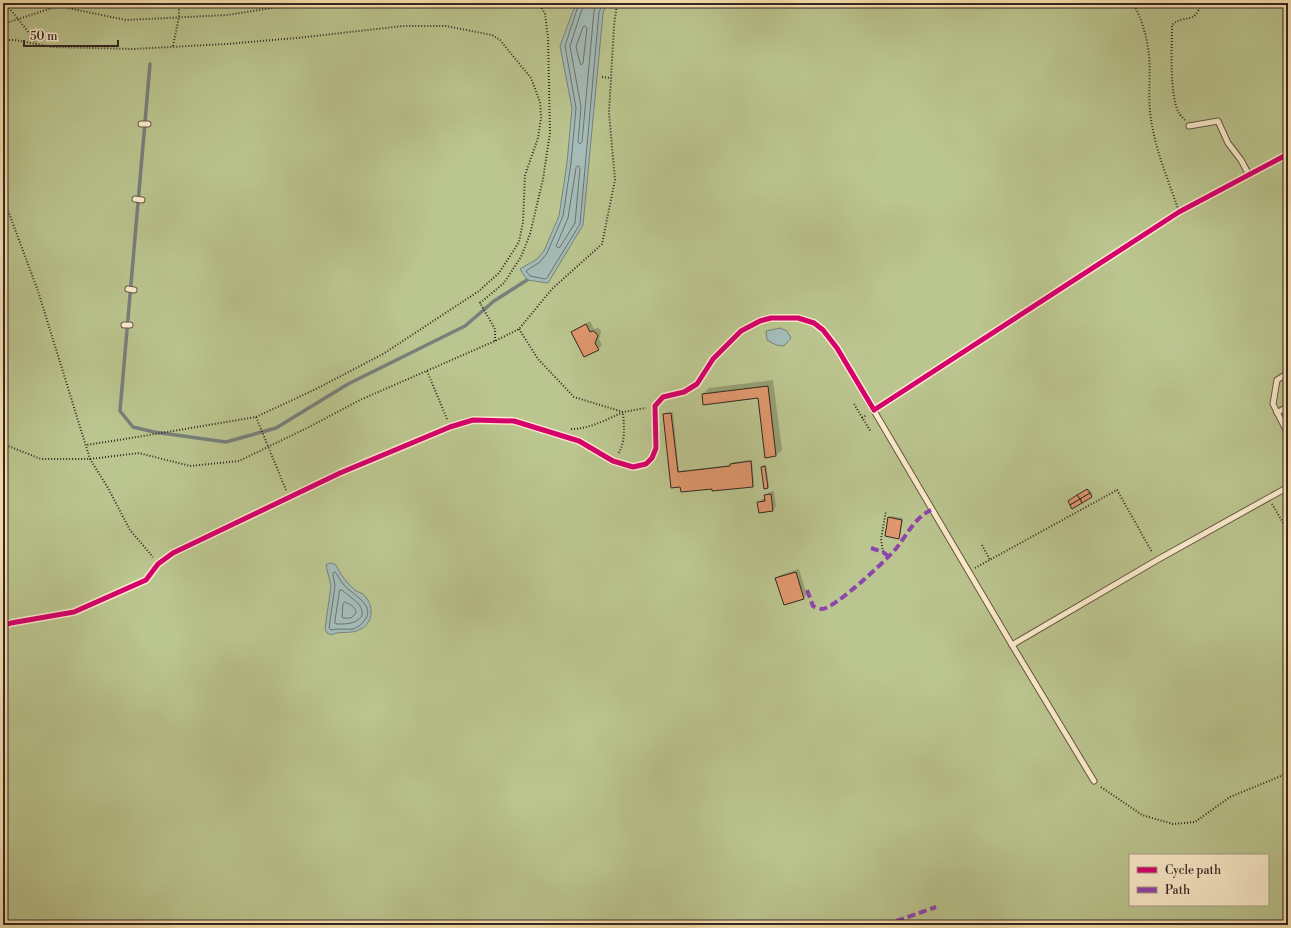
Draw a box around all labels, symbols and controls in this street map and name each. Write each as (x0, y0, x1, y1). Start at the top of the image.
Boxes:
scale bar (24, 22, 118, 48)
text: 50 m (30, 29, 58, 44)
legend (1129, 854, 1269, 906)
text: Cycle path (1165, 863, 1221, 878)
text: Path (1165, 883, 1190, 898)

